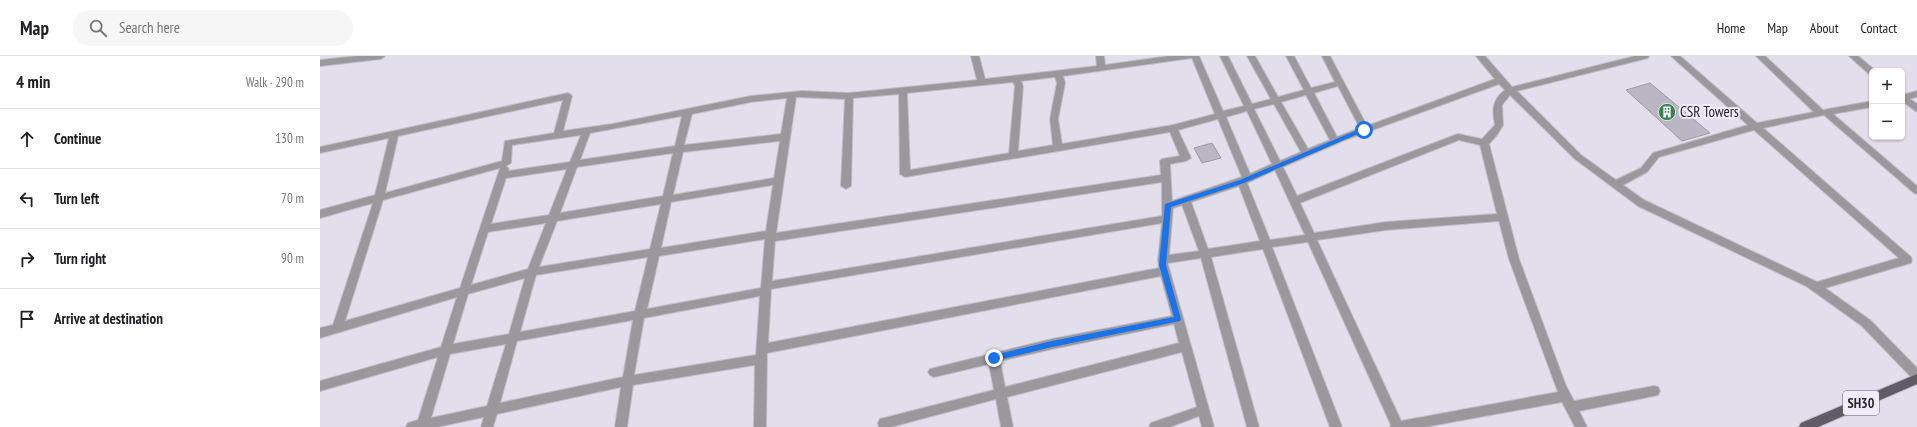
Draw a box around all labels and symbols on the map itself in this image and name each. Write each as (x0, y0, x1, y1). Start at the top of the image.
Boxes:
building icon: CSR Towers (1657, 102, 1677, 122)
place label: CSR Towers (1680, 102, 1739, 121)
route start (1355, 121, 1373, 139)
route end (985, 349, 1003, 367)
road number: SH30 (1843, 391, 1879, 415)

